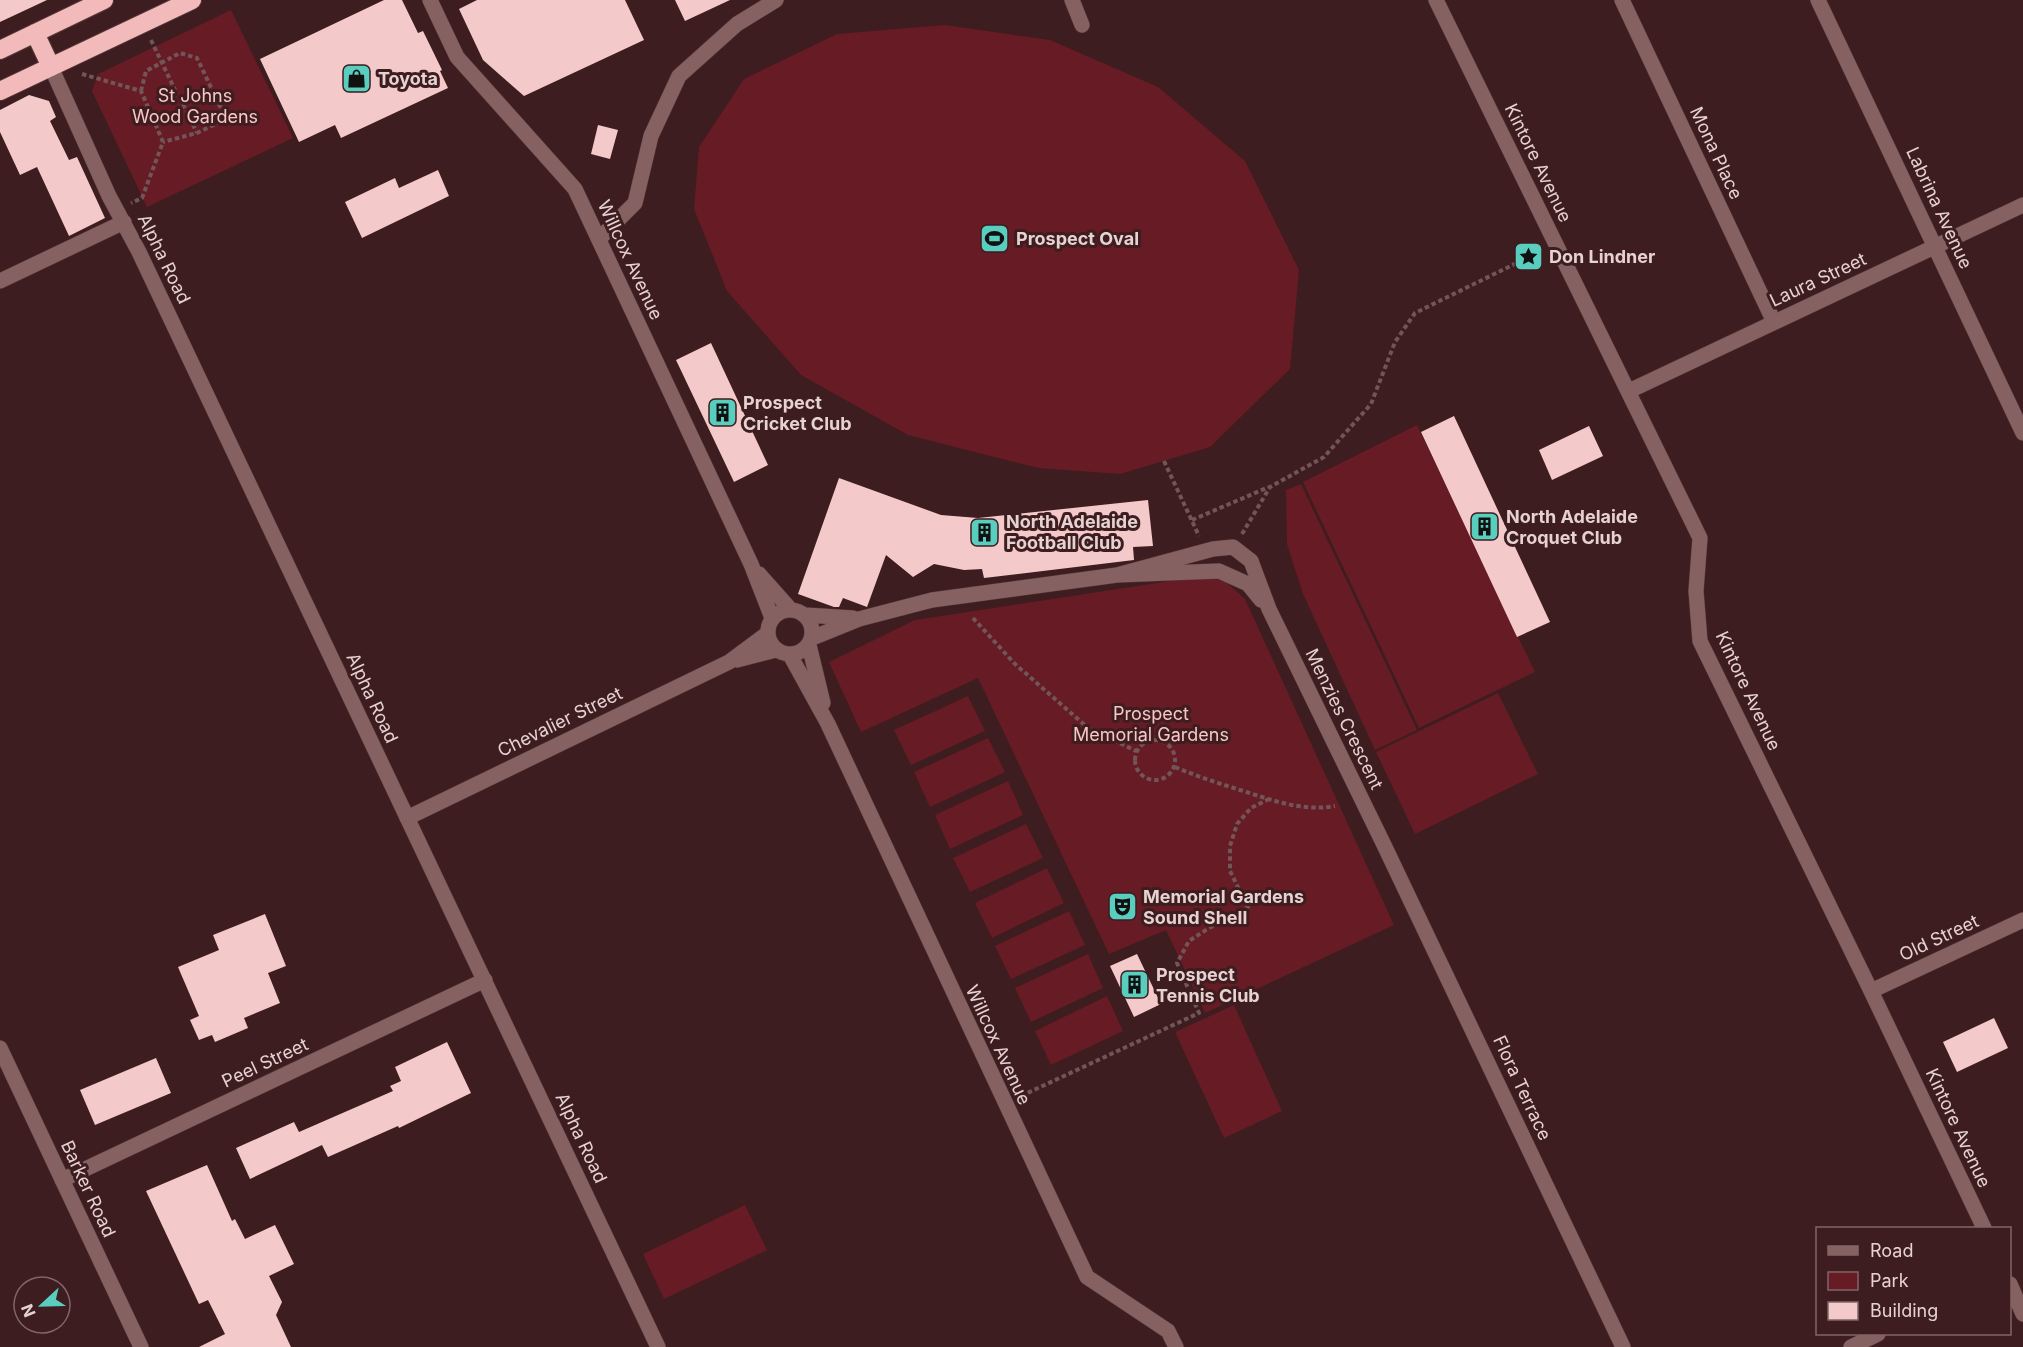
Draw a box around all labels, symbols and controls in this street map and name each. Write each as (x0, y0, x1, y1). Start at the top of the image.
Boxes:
shop icon: Toyota (341, 63, 373, 95)
place label: Toyota (378, 68, 438, 89)
park label: St Johns Wood Gardens (132, 85, 258, 127)
street label: Kintore Avenue (1501, 100, 1576, 225)
street label: Mona Place (1686, 103, 1747, 202)
street label: Labrina Avenue (1902, 144, 1977, 272)
street label: Willcox Avenue (594, 197, 667, 323)
street label: Alpha Road (134, 211, 195, 307)
sports icon: Prospect Oval (979, 223, 1011, 255)
place label: Prospect Oval (1016, 228, 1139, 249)
place icon: Don Lindner (1512, 241, 1544, 273)
place label: Don Lindner (1549, 246, 1655, 267)
street label: Laura Street (1766, 248, 1869, 311)
place label: Prospect Cricket Club (743, 392, 852, 434)
building icon: Prospect Cricket Club (706, 397, 738, 429)
place label: North Adelaide Croquet Club (1506, 506, 1638, 548)
place label: North Adelaide Football Club (1006, 511, 1138, 553)
building icon: North Adelaide Croquet Club (1469, 511, 1501, 543)
building icon: North Adelaide Football Club (969, 516, 1001, 548)
street label: Kintore Avenue (1712, 628, 1785, 754)
street label: Menzies Crescent (1301, 645, 1388, 793)
street label: Alpha Road (342, 649, 402, 746)
street label: Chevalier Street (494, 682, 626, 761)
park label: Prospect Memorial Gardens (1073, 703, 1229, 745)
place label: Memorial Gardens Sound Shell (1143, 886, 1304, 928)
theatre icon: Memorial Gardens Sound Shell (1106, 891, 1138, 923)
street label: Old Street (1896, 910, 1982, 965)
place label: Prospect Tennis Club (1156, 964, 1260, 1006)
building icon: Prospect Tennis Club (1119, 969, 1151, 1001)
street label: Willcox Avenue (962, 982, 1035, 1108)
street label: Flora Terrace (1489, 1032, 1556, 1144)
street label: Peel Street (218, 1033, 311, 1092)
street label: Kintore Avenue (1922, 1065, 1995, 1191)
street label: Alpha Road (551, 1089, 611, 1186)
street label: Barker Road (57, 1137, 120, 1240)
legend (1816, 1227, 2011, 1335)
text: Road (1870, 1240, 1913, 1261)
text: Park (1870, 1270, 1909, 1291)
north arrow (12, 1275, 72, 1335)
text: Building (1870, 1300, 1938, 1321)
text: N (17, 1301, 40, 1320)

